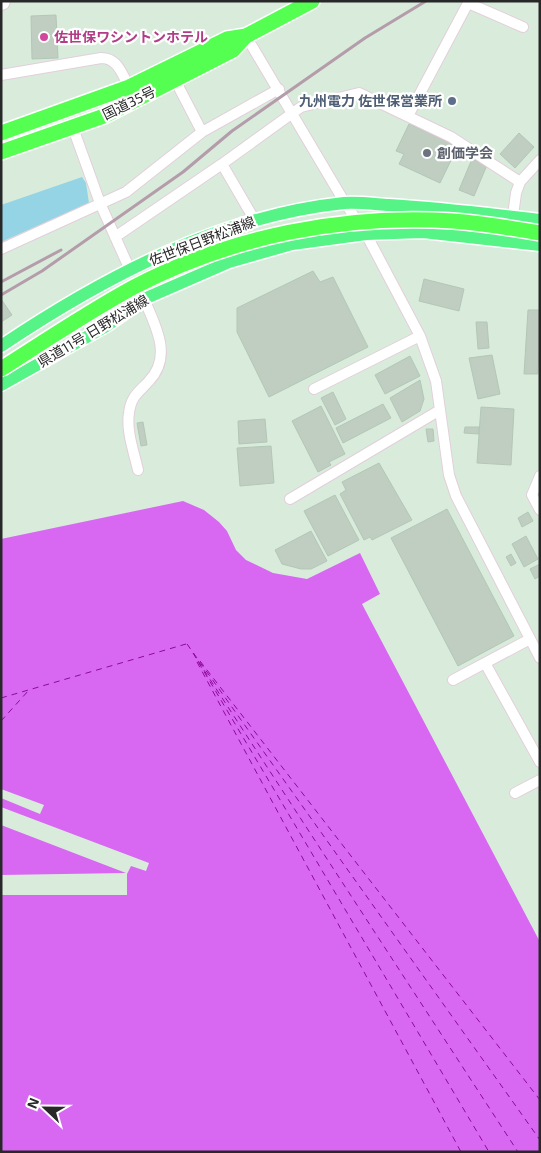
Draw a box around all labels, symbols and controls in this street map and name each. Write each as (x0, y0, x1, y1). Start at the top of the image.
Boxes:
place label: 佐世保ワシントンホテル (54, 28, 208, 45)
marker: 佐世保ワシントンホテル (38, 31, 50, 43)
street label: 国道35号 (99, 82, 158, 123)
place label: 九州電力 佐世保営業所 (299, 92, 442, 109)
marker: 九州電力 佐世保営業所 (446, 95, 458, 107)
place label: 創価学会 (437, 144, 493, 161)
marker: 創価学会 (421, 147, 433, 159)
street label: 佐世保日野松浦線 (146, 213, 257, 269)
street label: 県道11号 日野松浦線 (34, 291, 151, 370)
north arrow (20, 1083, 70, 1133)
text: N (23, 1095, 42, 1111)

